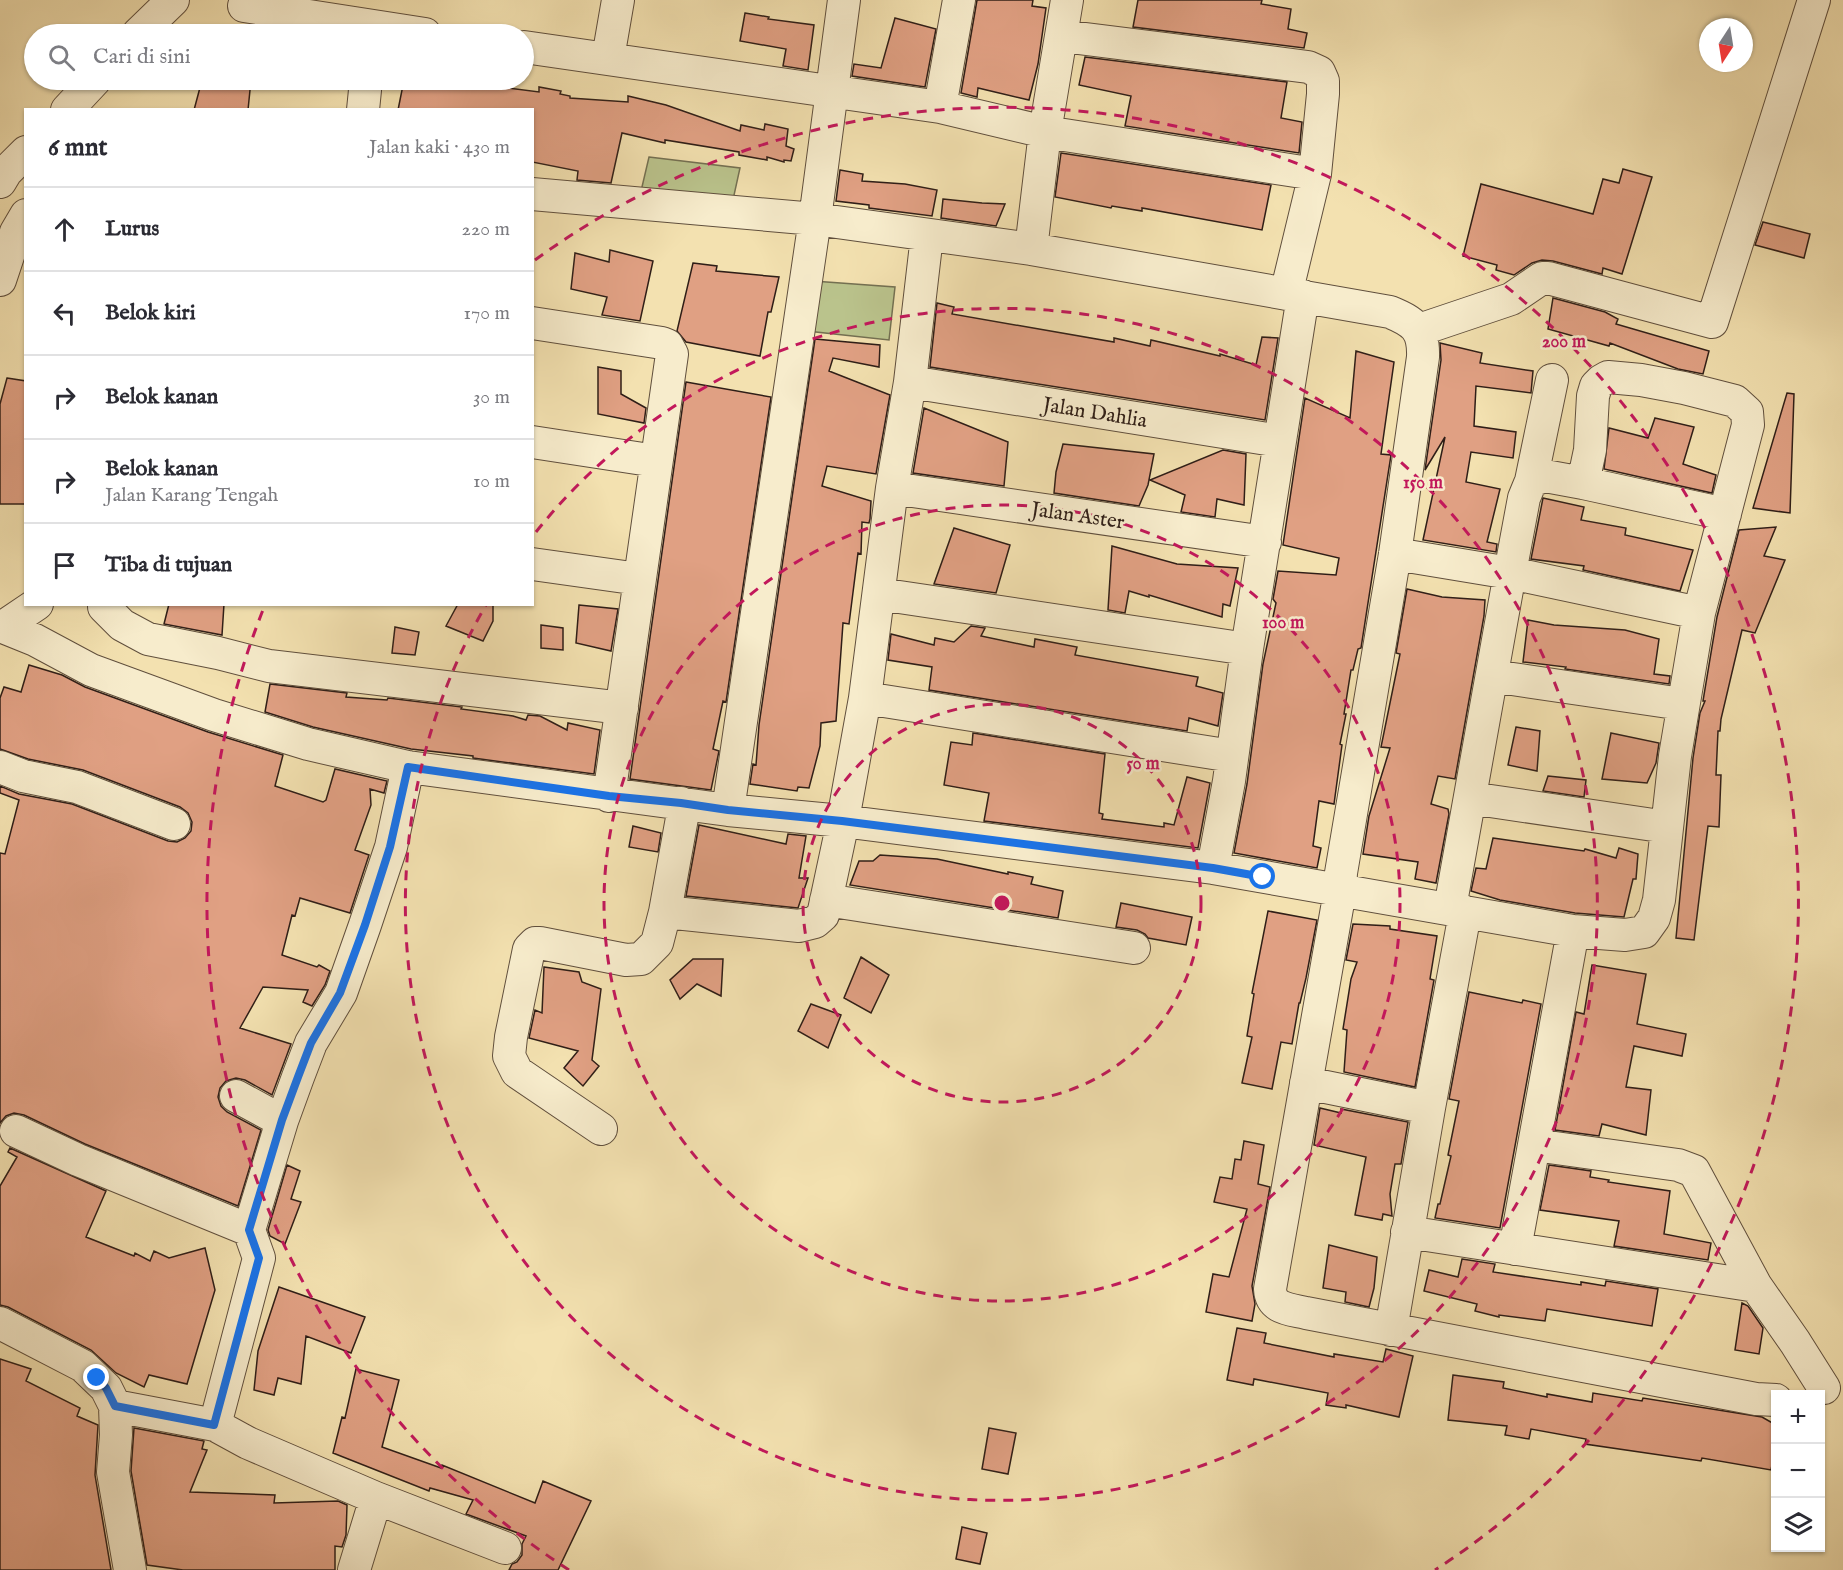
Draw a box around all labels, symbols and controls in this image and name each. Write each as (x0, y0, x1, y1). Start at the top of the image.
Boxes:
north arrow (1699, 18, 1753, 72)
search box (24, 24, 534, 90)
icon: search (45, 41, 78, 74)
text: Cari di sini (93, 43, 191, 71)
text: 6 mnt (48, 131, 107, 164)
text: Jalan kaki · 430 m (369, 135, 510, 160)
icon: ahead (48, 213, 81, 246)
text: Lurus (105, 215, 159, 243)
text: 220 m (462, 217, 510, 242)
icon: left (48, 297, 81, 330)
text: Belok kiri (105, 299, 196, 327)
text: 170 m (464, 301, 510, 326)
text: 200 m (1542, 331, 1586, 354)
icon: right (48, 381, 81, 414)
text: Belok kanan (105, 383, 218, 411)
text: 30 m (473, 385, 510, 410)
street label: Jalan Dahlia (1039, 392, 1150, 435)
text: Belok kanan (105, 455, 218, 483)
icon: right (48, 465, 81, 498)
text: 10 m (473, 469, 510, 494)
text: 150 m (1403, 472, 1443, 495)
text: Jalan Karang Tengah (105, 483, 278, 508)
street label: Jalan Aster (1027, 496, 1126, 536)
icon: arrive (48, 549, 81, 582)
text: Tiba di tujuan (105, 551, 232, 579)
text: 100 m (1262, 612, 1304, 635)
text: 50 m (1126, 753, 1160, 776)
route start (1249, 863, 1275, 889)
centre of rings (992, 893, 1012, 913)
route end (83, 1364, 109, 1390)
map controls (1771, 1390, 1825, 1552)
button: + (1771, 1390, 1825, 1444)
button: − (1771, 1444, 1825, 1498)
button: layers (1771, 1498, 1825, 1552)

